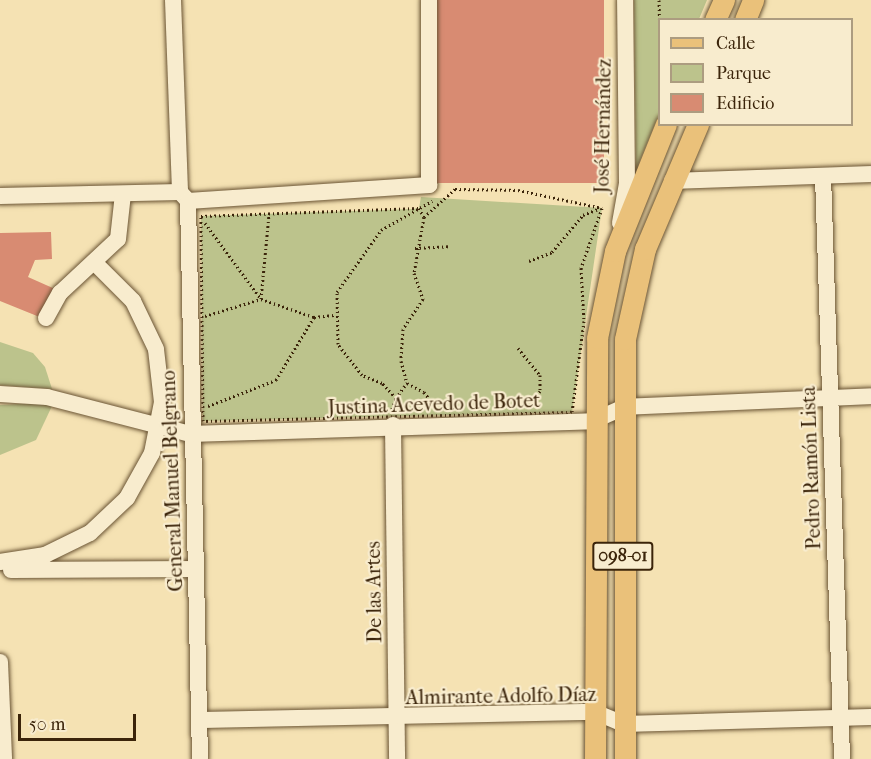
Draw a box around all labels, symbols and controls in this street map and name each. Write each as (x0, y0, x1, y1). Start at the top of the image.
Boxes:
legend (658, 18, 853, 126)
text: Calle (716, 33, 755, 54)
street label: José Hernández (590, 58, 616, 194)
text: Parque (716, 63, 771, 84)
text: Edificio (716, 93, 774, 114)
street label: General Manuel Belgrano (156, 370, 188, 592)
street label: Pedro Ramón Lista (796, 386, 826, 550)
street label: Justina Acevedo de Botet (327, 388, 541, 420)
street label: De las Artes (361, 541, 387, 643)
road number: 098-01 (592, 541, 654, 571)
street label: Almirante Adolfo Díaz (405, 682, 597, 710)
scale bar (21, 702, 140, 740)
text: 50 m (29, 714, 65, 735)

